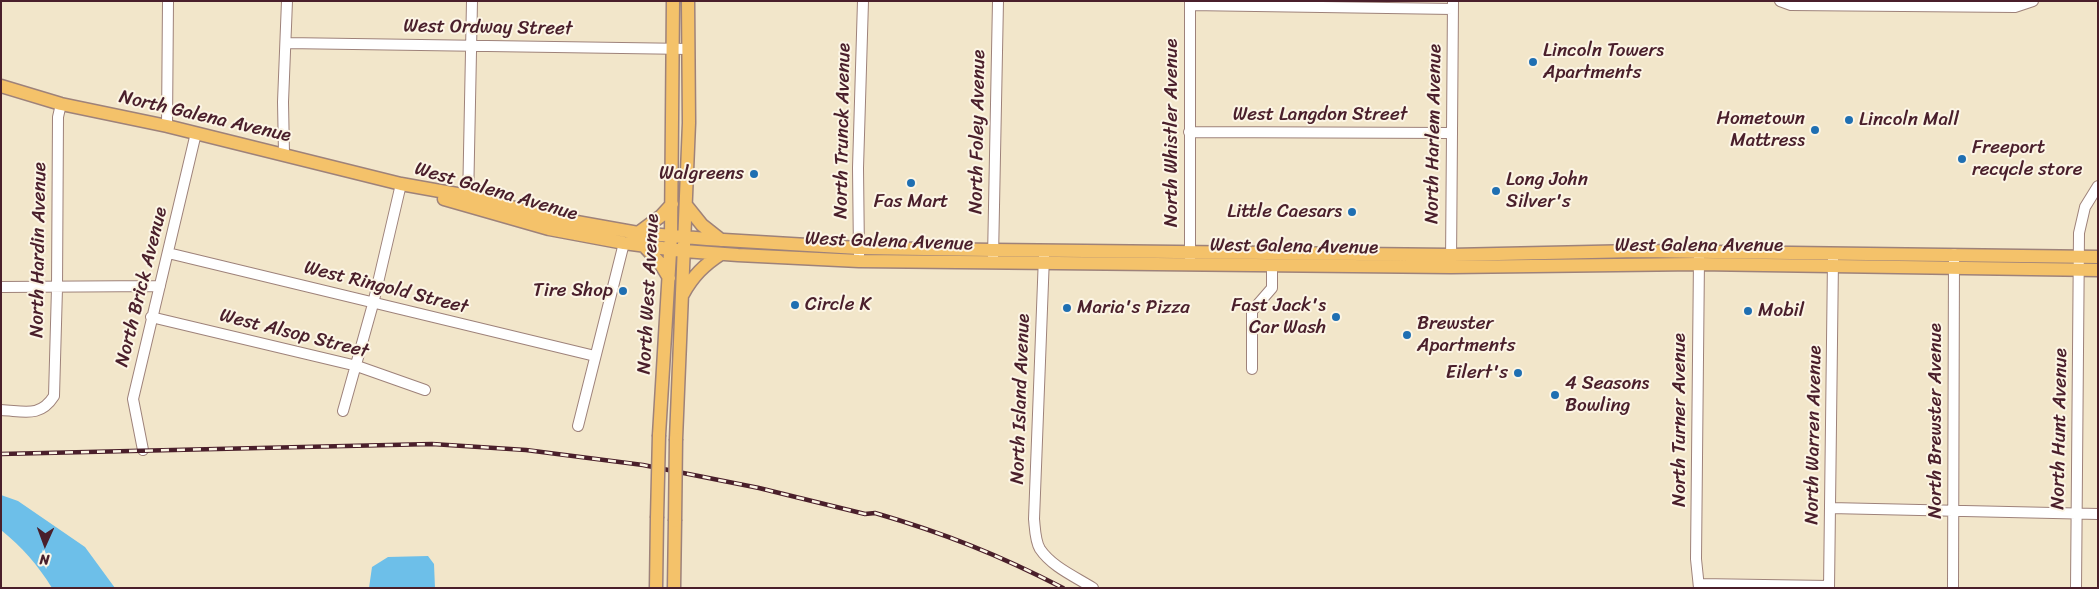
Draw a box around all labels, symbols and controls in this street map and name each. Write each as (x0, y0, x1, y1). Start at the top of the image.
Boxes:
street label: West Ordway Street (403, 15, 573, 41)
street label: North Whistler Avenue (1161, 39, 1183, 227)
place label: Lincoln Towers Apartments (1543, 40, 1664, 84)
street label: North Trunck Avenue (830, 43, 856, 219)
street label: North Harlem Avenue (1421, 44, 1447, 224)
street label: North Foley Avenue (965, 50, 991, 214)
marker: Lincoln Towers Apartments (1527, 56, 1539, 68)
street label: North Galena Avenue (117, 86, 293, 148)
street label: West Langdon Street (1233, 104, 1407, 126)
place label: Hometown Mattress (1716, 108, 1805, 152)
place label: Lincoln Mall (1859, 109, 1959, 131)
marker: Lincoln Mall (1843, 114, 1855, 126)
marker: Hometown Mattress (1809, 124, 1821, 136)
place label: Freeport recycle store (1972, 137, 2083, 181)
marker: Freeport recycle store (1956, 153, 1968, 165)
street label: West Galena Avenue (412, 158, 580, 226)
street label: North Hardin Avenue (26, 162, 52, 338)
place label: Walgreens (659, 163, 744, 185)
marker: Walgreens (748, 168, 760, 180)
place label: Long John Silver's (1506, 169, 1588, 213)
marker: Fas Mart (905, 177, 917, 189)
marker: Long John Silver's (1490, 185, 1502, 197)
place label: Fas Mart (874, 191, 948, 213)
place label: Little Caesars (1227, 201, 1342, 223)
street label: North Brick Avenue (111, 205, 173, 369)
marker: Little Caesars (1346, 206, 1358, 218)
street label: North West Avenue (633, 213, 665, 375)
street label: West Galena Avenue (804, 228, 974, 256)
street label: West Galena Avenue (1210, 234, 1378, 260)
street label: West Galena Avenue (1615, 235, 1783, 257)
street label: West Ringold Street (302, 257, 470, 319)
place label: Tire Shop (533, 280, 613, 302)
marker: Tire Shop (617, 285, 629, 297)
place label: Circle K (805, 294, 871, 316)
place label: Fast Jack's Car Wash (1231, 295, 1326, 339)
place label: Maria's Pizza (1077, 297, 1190, 319)
marker: Circle K (789, 299, 801, 311)
place label: Mobil (1758, 300, 1804, 322)
marker: Maria's Pizza (1061, 302, 1073, 314)
street label: West Alsop Street (217, 304, 371, 364)
marker: Mobil (1742, 305, 1754, 317)
marker: Fast Jack's Car Wash (1330, 311, 1342, 323)
street label: North Island Avenue (1007, 313, 1035, 485)
place label: Brewster Apartments (1417, 313, 1515, 357)
street label: North Brewster Avenue (1925, 323, 1947, 519)
marker: Brewster Apartments (1401, 329, 1413, 341)
street label: North Turner Avenue (1669, 333, 1691, 507)
street label: North Warren Avenue (1801, 345, 1827, 525)
street label: North Hunt Avenue (2047, 348, 2073, 510)
place label: Eilert's (1446, 362, 1508, 384)
marker: Eilert's (1512, 367, 1524, 379)
place label: 4 Seasons Bowling (1565, 373, 1649, 417)
marker: 4 Seasons Bowling (1549, 389, 1561, 401)
north arrow (20, 519, 70, 569)
text: N (39, 547, 50, 572)

